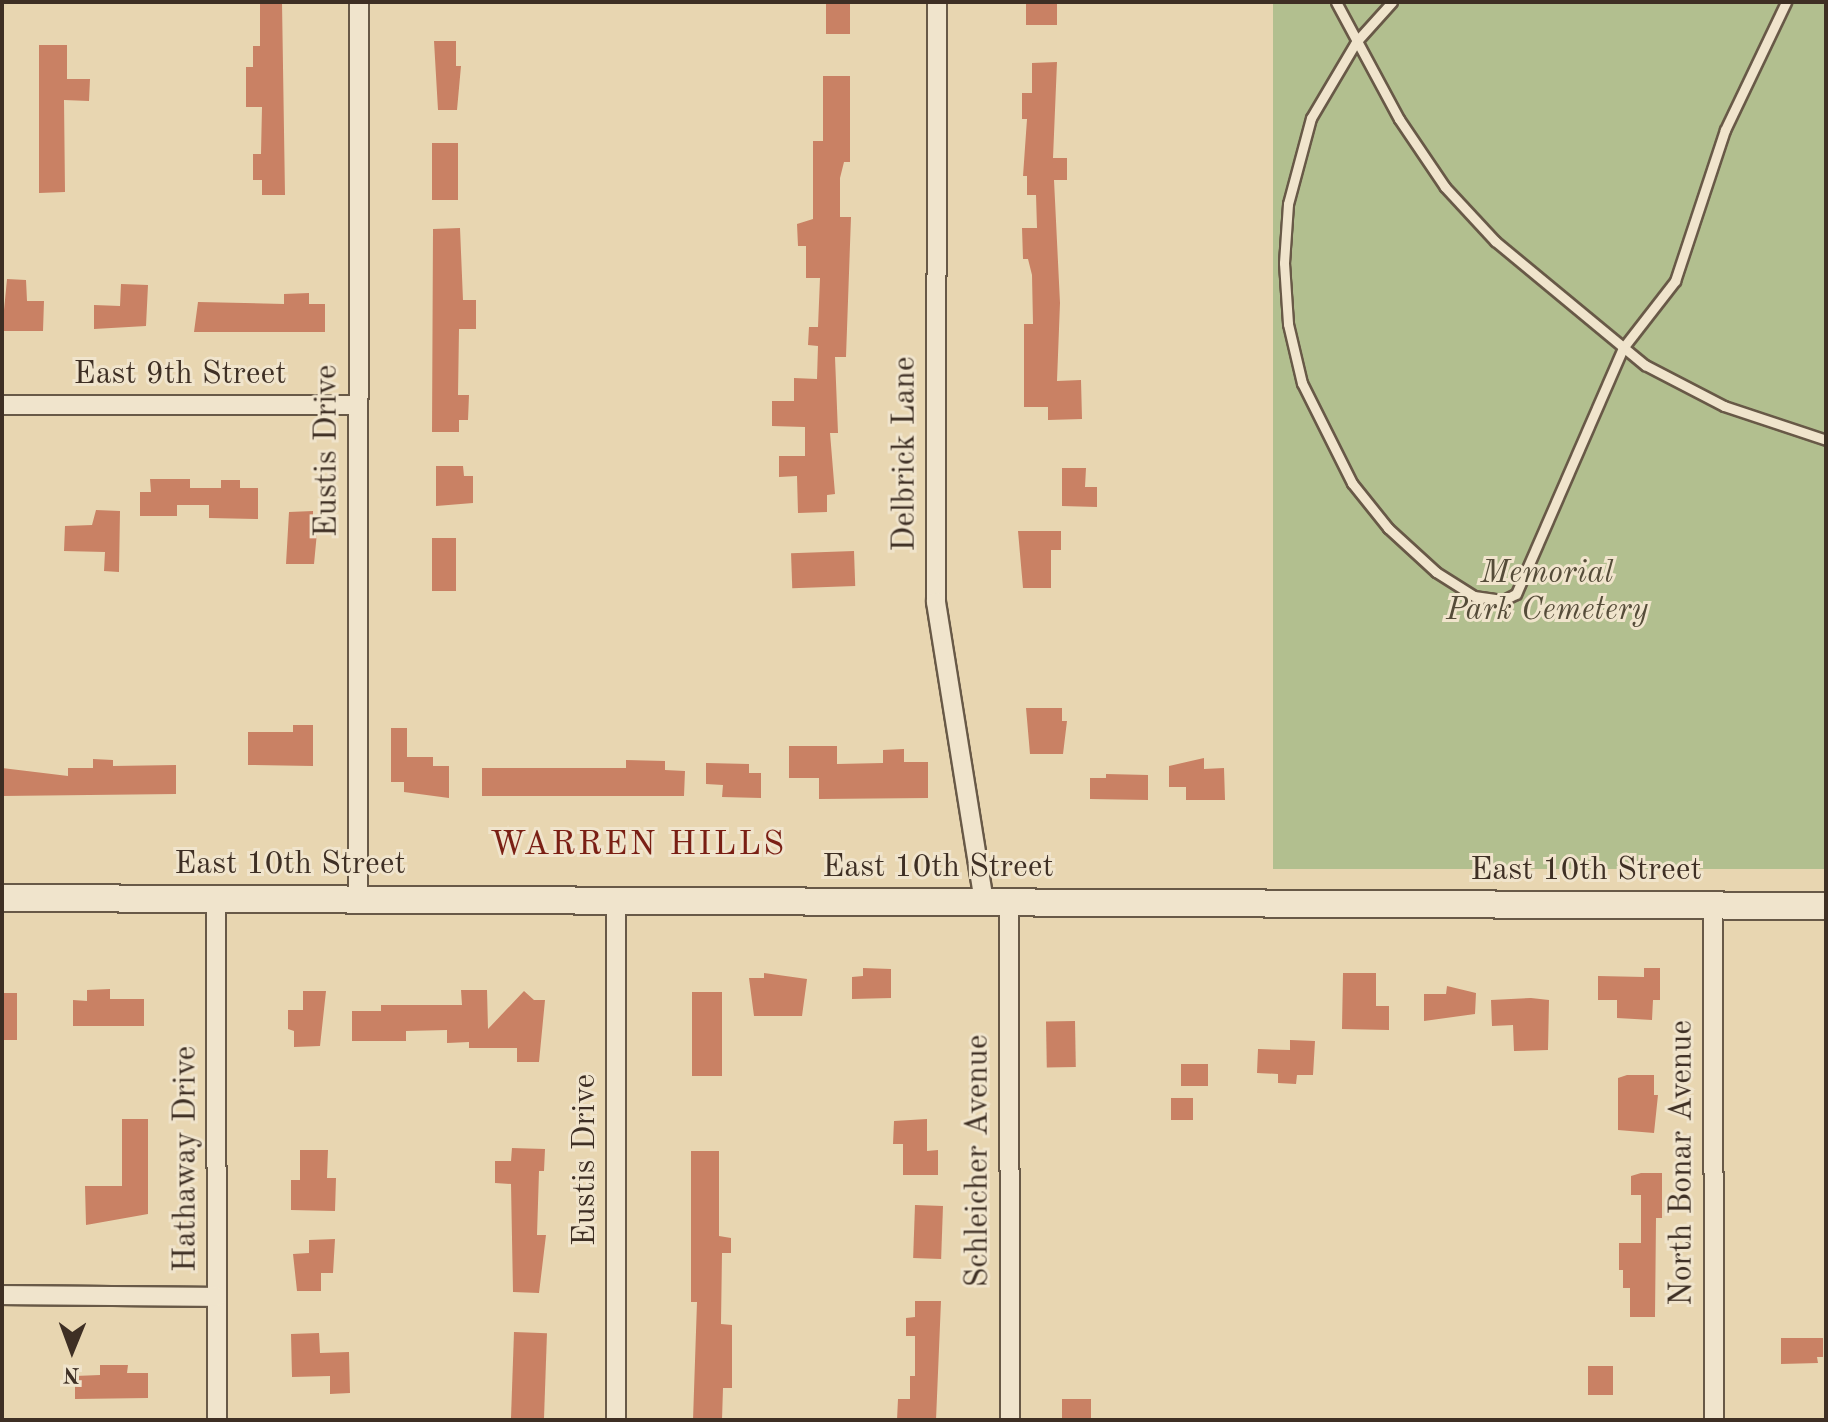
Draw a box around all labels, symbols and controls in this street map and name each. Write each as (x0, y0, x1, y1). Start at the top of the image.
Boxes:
street label: East 9th Street (74, 356, 286, 394)
street label: Delbrick Lane (887, 356, 925, 552)
street label: Eustis Drive (309, 365, 347, 537)
park label: Memorial Park Cemetery (1446, 556, 1648, 631)
district label: WARREN HILLS (490, 826, 786, 866)
street label: East 10th Street (174, 846, 406, 884)
street label: East 10th Street (822, 849, 1054, 887)
street label: East 10th Street (1470, 852, 1702, 890)
street label: North Bonar Avenue (1664, 1020, 1702, 1306)
street label: Schleicher Avenue (960, 1035, 998, 1287)
street label: Hathaway Drive (168, 1046, 206, 1272)
street label: Eustis Drive (567, 1074, 605, 1246)
north arrow (32, 1310, 112, 1390)
text: N (63, 1363, 80, 1385)

